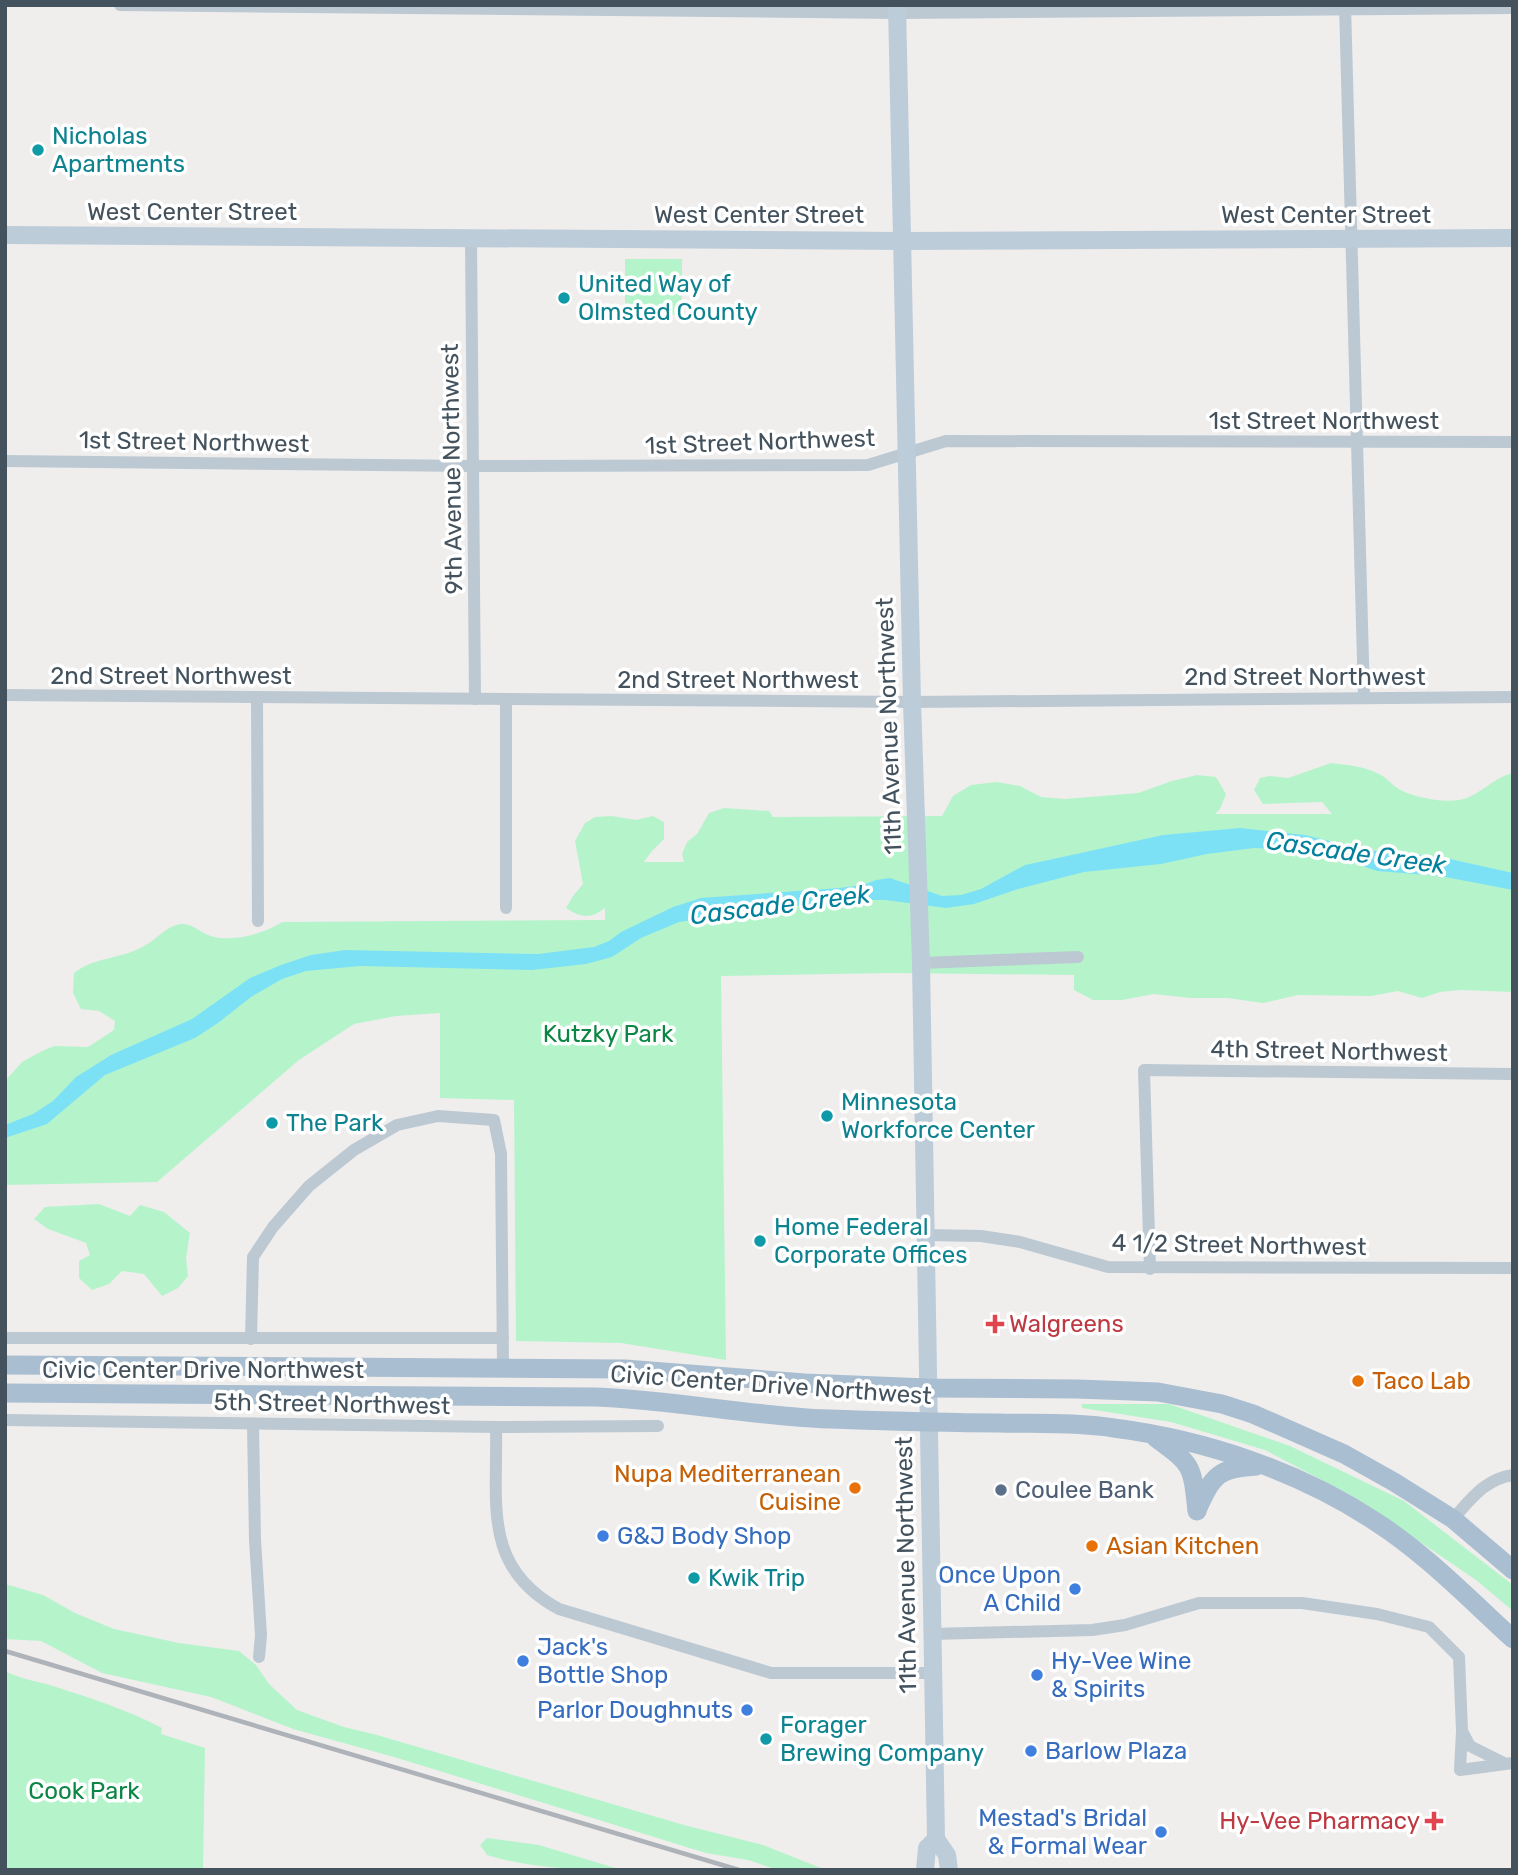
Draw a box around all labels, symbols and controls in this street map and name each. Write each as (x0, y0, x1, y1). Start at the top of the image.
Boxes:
place label: Nicholas Apartments (52, 122, 185, 178)
marker: Nicholas Apartments (30, 142, 46, 158)
street label: West Center Street (87, 198, 297, 226)
street label: West Center Street (654, 201, 864, 229)
street label: West Center Street (1221, 201, 1431, 229)
place label: United Way of Olmsted County (578, 270, 758, 326)
marker: United Way of Olmsted County (556, 290, 572, 306)
street label: 9th Avenue Northwest (436, 343, 468, 595)
street label: 1st Street Northwest (1209, 407, 1439, 435)
street label: 1st Street Northwest (644, 424, 876, 460)
street label: 1st Street Northwest (79, 426, 309, 458)
street label: 11th Avenue Northwest (871, 597, 907, 855)
street label: 2nd Street Northwest (50, 662, 292, 690)
street label: 2nd Street Northwest (1184, 663, 1426, 691)
street label: 2nd Street Northwest (617, 666, 859, 694)
water label: Cascade Creek (1264, 825, 1448, 881)
water label: Cascade Creek (688, 878, 872, 931)
park label: Kutzky Park (543, 1020, 674, 1048)
street label: 4th Street Northwest (1210, 1035, 1448, 1067)
place label: Minnesota Workforce Center (841, 1088, 1035, 1144)
marker: Minnesota Workforce Center (819, 1108, 835, 1124)
place label: The Park (286, 1109, 384, 1137)
marker: The Park (264, 1115, 280, 1131)
place label: Home Federal Corporate Offices (774, 1213, 967, 1269)
street label: 4 1/2 Street Northwest (1111, 1229, 1367, 1261)
marker: Home Federal Corporate Offices (752, 1233, 768, 1249)
place label: Walgreens (1009, 1310, 1124, 1338)
marker: Walgreens (987, 1316, 1003, 1332)
street label: Civic Center Drive Northwest (42, 1356, 364, 1384)
street label: Civic Center Drive Northwest (609, 1360, 933, 1410)
place label: Taco Lab (1372, 1367, 1471, 1395)
marker: Taco Lab (1350, 1373, 1366, 1389)
street label: 5th Street Northwest (213, 1388, 451, 1420)
street label: 11th Avenue Northwest (890, 1436, 922, 1694)
place label: Nupa Mediterranean Cuisine (614, 1460, 841, 1516)
place label: Coulee Bank (1015, 1476, 1155, 1504)
marker: Nupa Mediterranean Cuisine (847, 1480, 863, 1496)
marker: Coulee Bank (993, 1482, 1009, 1498)
place label: G&J Body Shop (617, 1522, 791, 1550)
marker: G&J Body Shop (595, 1528, 611, 1544)
place label: Asian Kitchen (1106, 1532, 1259, 1560)
marker: Asian Kitchen (1084, 1538, 1100, 1554)
place label: Once Upon A Child (938, 1561, 1061, 1617)
place label: Kwik Trip (708, 1564, 805, 1592)
marker: Kwik Trip (686, 1570, 702, 1586)
marker: Once Upon A Child (1067, 1581, 1083, 1597)
place label: Jack's Bottle Shop (537, 1633, 668, 1689)
place label: Hy-Vee Wine & Spirits (1051, 1647, 1191, 1703)
marker: Jack's Bottle Shop (515, 1653, 531, 1669)
marker: Hy-Vee Wine & Spirits (1029, 1667, 1045, 1683)
place label: Parlor Doughnuts (537, 1696, 733, 1724)
marker: Parlor Doughnuts (739, 1702, 755, 1718)
place label: Forager Brewing Company (780, 1711, 984, 1767)
marker: Forager Brewing Company (758, 1731, 774, 1747)
place label: Barlow Plaza (1045, 1737, 1187, 1765)
marker: Barlow Plaza (1023, 1743, 1039, 1759)
park label: Cook Park (28, 1777, 140, 1805)
place label: Mestad's Bridal & Formal Wear (978, 1804, 1147, 1860)
place label: Hy-Vee Pharmacy (1219, 1807, 1420, 1835)
marker: Hy-Vee Pharmacy (1426, 1813, 1442, 1829)
marker: Mestad's Bridal & Formal Wear (1153, 1824, 1169, 1840)

